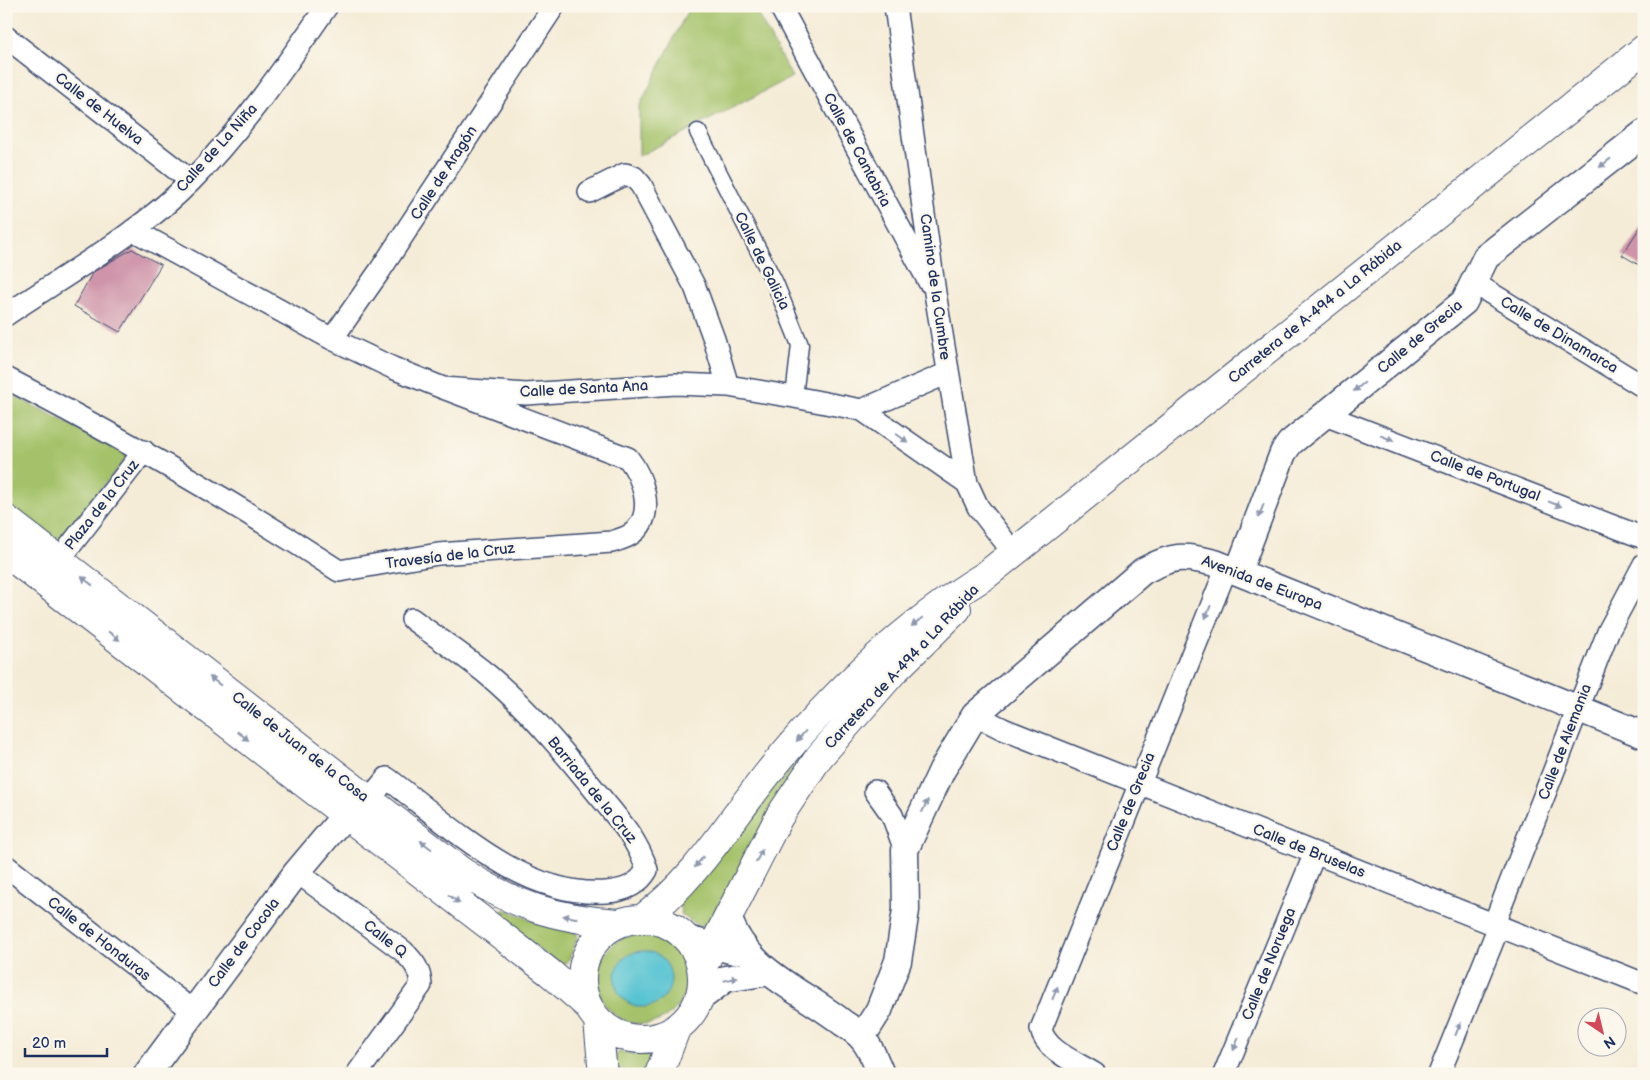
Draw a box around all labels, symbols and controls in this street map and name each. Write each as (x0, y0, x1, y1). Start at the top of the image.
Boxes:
street label: Calle de Huelva (51, 68, 147, 150)
street label: Calle de Cantabria (819, 90, 895, 210)
street label: Calle de La Niña (172, 100, 262, 196)
street label: Calle de Aragón (406, 122, 482, 224)
one-way arrow (1599, 157, 1612, 168)
street label: Calle de Galicia (730, 209, 794, 313)
street label: Camino de la Cumbre (915, 213, 955, 361)
street label: Carretera de A-494 a La Rábida (1224, 236, 1406, 388)
street label: Calle de Dinamarca (1497, 292, 1621, 378)
street label: Calle de Grecia (1373, 296, 1467, 378)
street label: Calle de Santa Ana (519, 376, 649, 402)
one-way arrow (1353, 382, 1366, 393)
one-way arrow (896, 433, 909, 443)
one-way arrow (1380, 435, 1394, 443)
street label: Calle de Portugal (1427, 446, 1543, 506)
street label: Plaza de la Cruz (61, 455, 144, 554)
one-way arrow (1548, 500, 1562, 508)
one-way arrow (1257, 504, 1265, 519)
street label: Travesía de la Cruz (384, 539, 517, 573)
street label: Avenida de Europa (1199, 551, 1325, 615)
one-way arrow (81, 575, 94, 586)
street label: Carretera de A-494 a La Rábida (821, 581, 983, 753)
one-way arrow (1204, 605, 1212, 620)
one-way arrow (911, 617, 924, 628)
one-way arrow (108, 631, 121, 641)
one-way arrow (209, 675, 222, 686)
street label: Calle de Alemania (1534, 681, 1596, 803)
street label: Calle de Juan de la Cosa (228, 687, 372, 807)
one-way arrow (795, 729, 807, 741)
one-way arrow (236, 730, 249, 741)
street label: Barriada de la Cruz (543, 733, 641, 848)
street label: Calle de Grecia (1102, 750, 1160, 854)
one-way arrow (921, 799, 929, 813)
street label: Calle de Bruselas (1250, 820, 1369, 882)
one-way arrow (420, 840, 433, 851)
one-way arrow (755, 849, 763, 863)
one-way arrow (694, 856, 705, 869)
street label: Calle de Honduras (43, 893, 155, 986)
street label: Calle de Cocola (204, 894, 284, 992)
one-way arrow (447, 894, 460, 905)
street label: Calle de Noruega (1238, 905, 1300, 1023)
one-way arrow (561, 913, 577, 921)
street label: Calle Q (359, 916, 411, 962)
one-way arrow (724, 975, 739, 983)
one-way arrow (1052, 986, 1060, 1000)
north arrow (1578, 1008, 1628, 1058)
one-way arrow (1454, 1021, 1462, 1036)
scale bar (25, 1025, 108, 1057)
text: N (1600, 1032, 1618, 1052)
text: 20 m (32, 1034, 66, 1053)
one-way arrow (1232, 1037, 1240, 1051)

